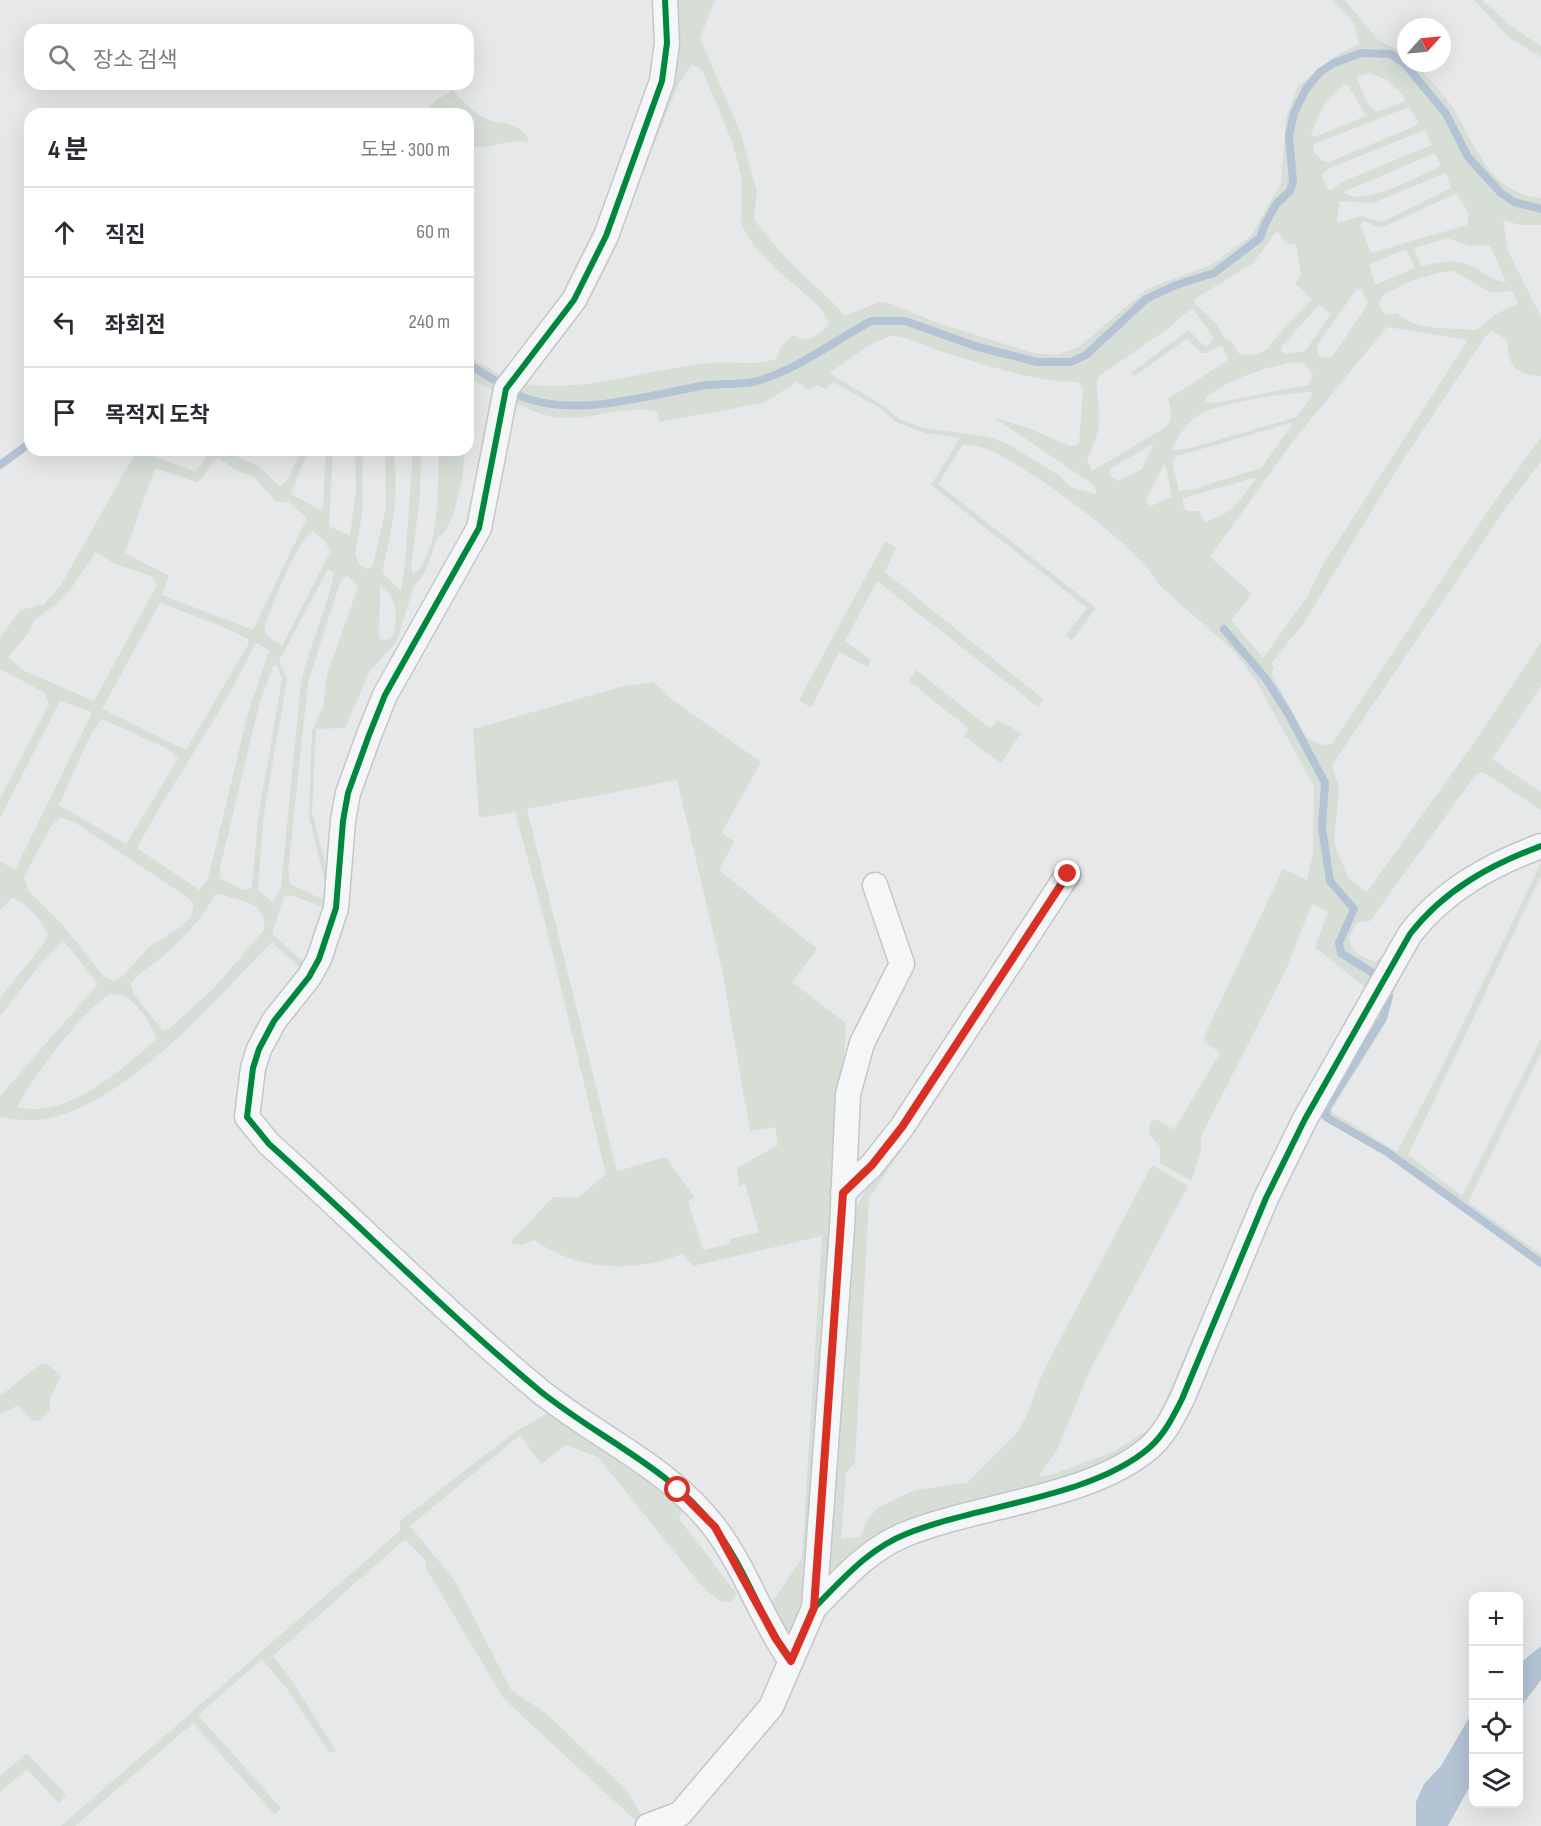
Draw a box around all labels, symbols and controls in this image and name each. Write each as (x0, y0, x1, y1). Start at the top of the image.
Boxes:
north arrow (1397, 18, 1451, 72)
search box (24, 24, 474, 90)
icon: search (45, 41, 78, 74)
text: 장소 검색 (93, 47, 177, 74)
text: 4 분 (48, 135, 88, 166)
text: 도보 · 300 m (361, 138, 450, 162)
icon: ahead (48, 216, 81, 249)
text: 60 m (416, 220, 450, 244)
text: 직진 (105, 222, 145, 249)
icon: left (48, 306, 81, 339)
text: 240 m (409, 310, 450, 334)
text: 좌회전 (105, 312, 166, 339)
icon: arrive (48, 396, 81, 429)
text: 목적지 도착 (105, 402, 210, 429)
route end (1054, 860, 1080, 886)
route start (664, 1476, 690, 1502)
map controls (1469, 1592, 1523, 1808)
button: + (1469, 1592, 1523, 1646)
button: − (1469, 1646, 1523, 1700)
button: locate (1469, 1700, 1523, 1754)
button: layers (1469, 1754, 1523, 1808)

